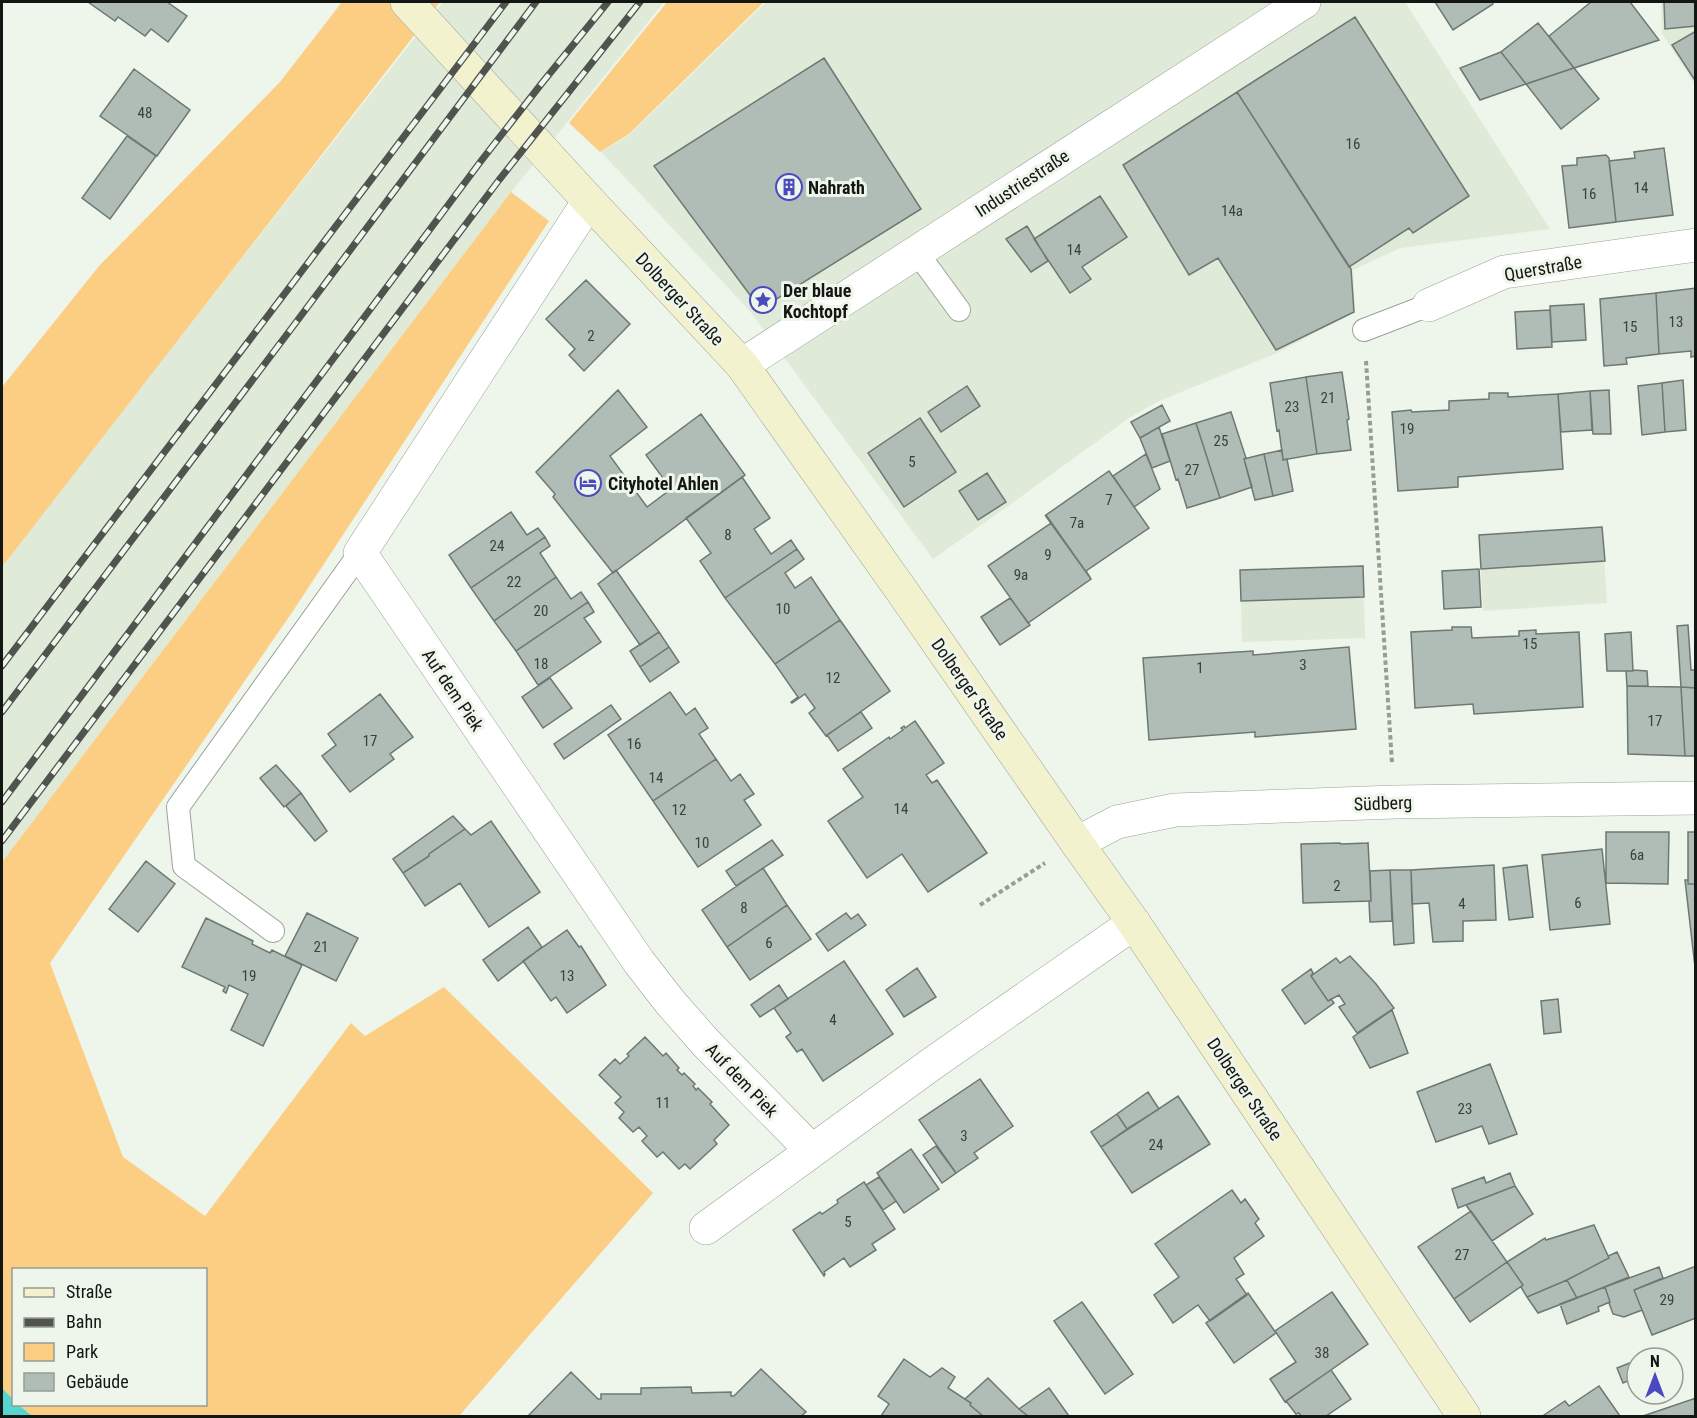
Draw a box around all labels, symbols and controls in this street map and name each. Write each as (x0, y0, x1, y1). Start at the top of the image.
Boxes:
house number: 48 (138, 104, 152, 122)
house number: 16 (1346, 135, 1360, 153)
street label: Industriestraße (971, 145, 1073, 221)
building icon: Nahrath (774, 172, 804, 202)
place label: Nahrath (808, 177, 865, 198)
house number: 14 (1634, 179, 1648, 197)
house number: 16 (1582, 185, 1596, 203)
house number: 14a (1221, 202, 1243, 220)
house number: 14 (1067, 241, 1081, 259)
street label: Dolberger Straße (632, 248, 728, 350)
street label: Querstraße (1502, 251, 1584, 285)
place label: Der blaue Kochtopf (783, 280, 852, 322)
place icon: Der blaue Kochtopf (748, 285, 778, 315)
house number: 13 (1669, 313, 1683, 331)
house number: 15 (1623, 318, 1637, 336)
house number: 2 (587, 327, 595, 345)
house number: 21 (1321, 389, 1335, 407)
house number: 23 (1285, 398, 1299, 416)
house number: 19 (1400, 420, 1414, 438)
house number: 25 (1214, 432, 1228, 450)
house number: 5 (908, 453, 916, 471)
house number: 27 (1185, 461, 1199, 479)
hotel icon: Cityhotel Ahlen (573, 468, 603, 498)
place label: Cityhotel Ahlen (608, 473, 719, 494)
house number: 7 (1105, 491, 1113, 509)
house number: 7a (1070, 514, 1084, 532)
house number: 8 (724, 526, 732, 544)
house number: 24 (490, 537, 504, 555)
house number: 9 (1044, 546, 1052, 564)
house number: 9a (1014, 566, 1028, 584)
house number: 22 (507, 573, 521, 591)
house number: 10 (776, 600, 790, 618)
house number: 20 (534, 602, 548, 620)
street label: Dolberger Straße (927, 634, 1013, 744)
house number: 15 (1523, 635, 1537, 653)
street label: Auf dem Piek (418, 645, 488, 735)
house number: 18 (534, 655, 548, 673)
house number: 3 (1299, 656, 1307, 674)
house number: 1 (1196, 659, 1204, 677)
house number: 12 (826, 669, 840, 687)
house number: 17 (1648, 712, 1662, 730)
house number: 17 (363, 732, 377, 750)
house number: 16 (627, 735, 641, 753)
house number: 14 (649, 769, 663, 787)
street label: Südberg (1353, 791, 1413, 815)
house number: 14 (894, 800, 908, 818)
house number: 12 (672, 801, 686, 819)
house number: 10 (695, 834, 709, 852)
house number: 6a (1630, 846, 1644, 864)
house number: 2 (1333, 877, 1341, 895)
house number: 6 (1574, 894, 1582, 912)
house number: 4 (1458, 895, 1466, 913)
house number: 8 (740, 899, 748, 917)
house number: 6 (765, 934, 773, 952)
house number: 21 (314, 938, 328, 956)
house number: 19 (242, 967, 256, 985)
house number: 13 (560, 967, 574, 985)
house number: 4 (829, 1011, 837, 1029)
street label: Dolberger Straße (1203, 1034, 1287, 1144)
street label: Auf dem Piek (702, 1039, 782, 1121)
house number: 11 (656, 1094, 670, 1112)
house number: 23 (1458, 1100, 1472, 1118)
house number: 3 (960, 1127, 968, 1145)
house number: 24 (1149, 1136, 1163, 1154)
house number: 5 (844, 1213, 852, 1231)
house number: 27 (1455, 1246, 1469, 1264)
legend (12, 1268, 207, 1406)
text: Straße (66, 1281, 112, 1302)
house number: 29 (1660, 1291, 1674, 1309)
text: Bahn (66, 1311, 102, 1332)
text: Park (66, 1341, 98, 1362)
house number: 38 (1315, 1344, 1329, 1362)
north arrow (1625, 1346, 1685, 1406)
text: N (1650, 1352, 1660, 1371)
text: Gebäude (66, 1371, 129, 1392)

